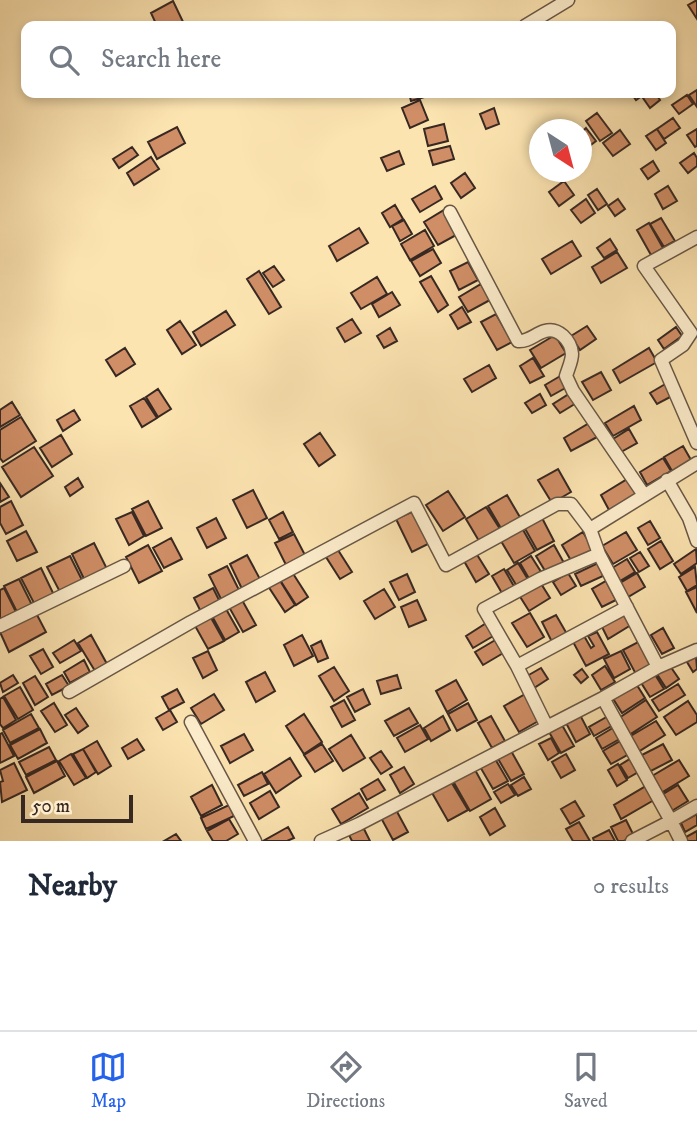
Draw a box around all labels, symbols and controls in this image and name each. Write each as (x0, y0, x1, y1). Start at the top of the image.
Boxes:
search box (21, 21, 676, 98)
icon: search (45, 41, 83, 79)
text: Search here (101, 43, 221, 76)
north arrow (529, 119, 592, 182)
scale bar (21, 792, 133, 824)
text: 50 m (32, 795, 70, 818)
text: Nearby (28, 868, 117, 905)
text: 0 results (593, 872, 669, 901)
tab: Map (89, 1048, 127, 1113)
tab: Directions (306, 1048, 385, 1113)
tab: Saved (564, 1048, 608, 1113)

